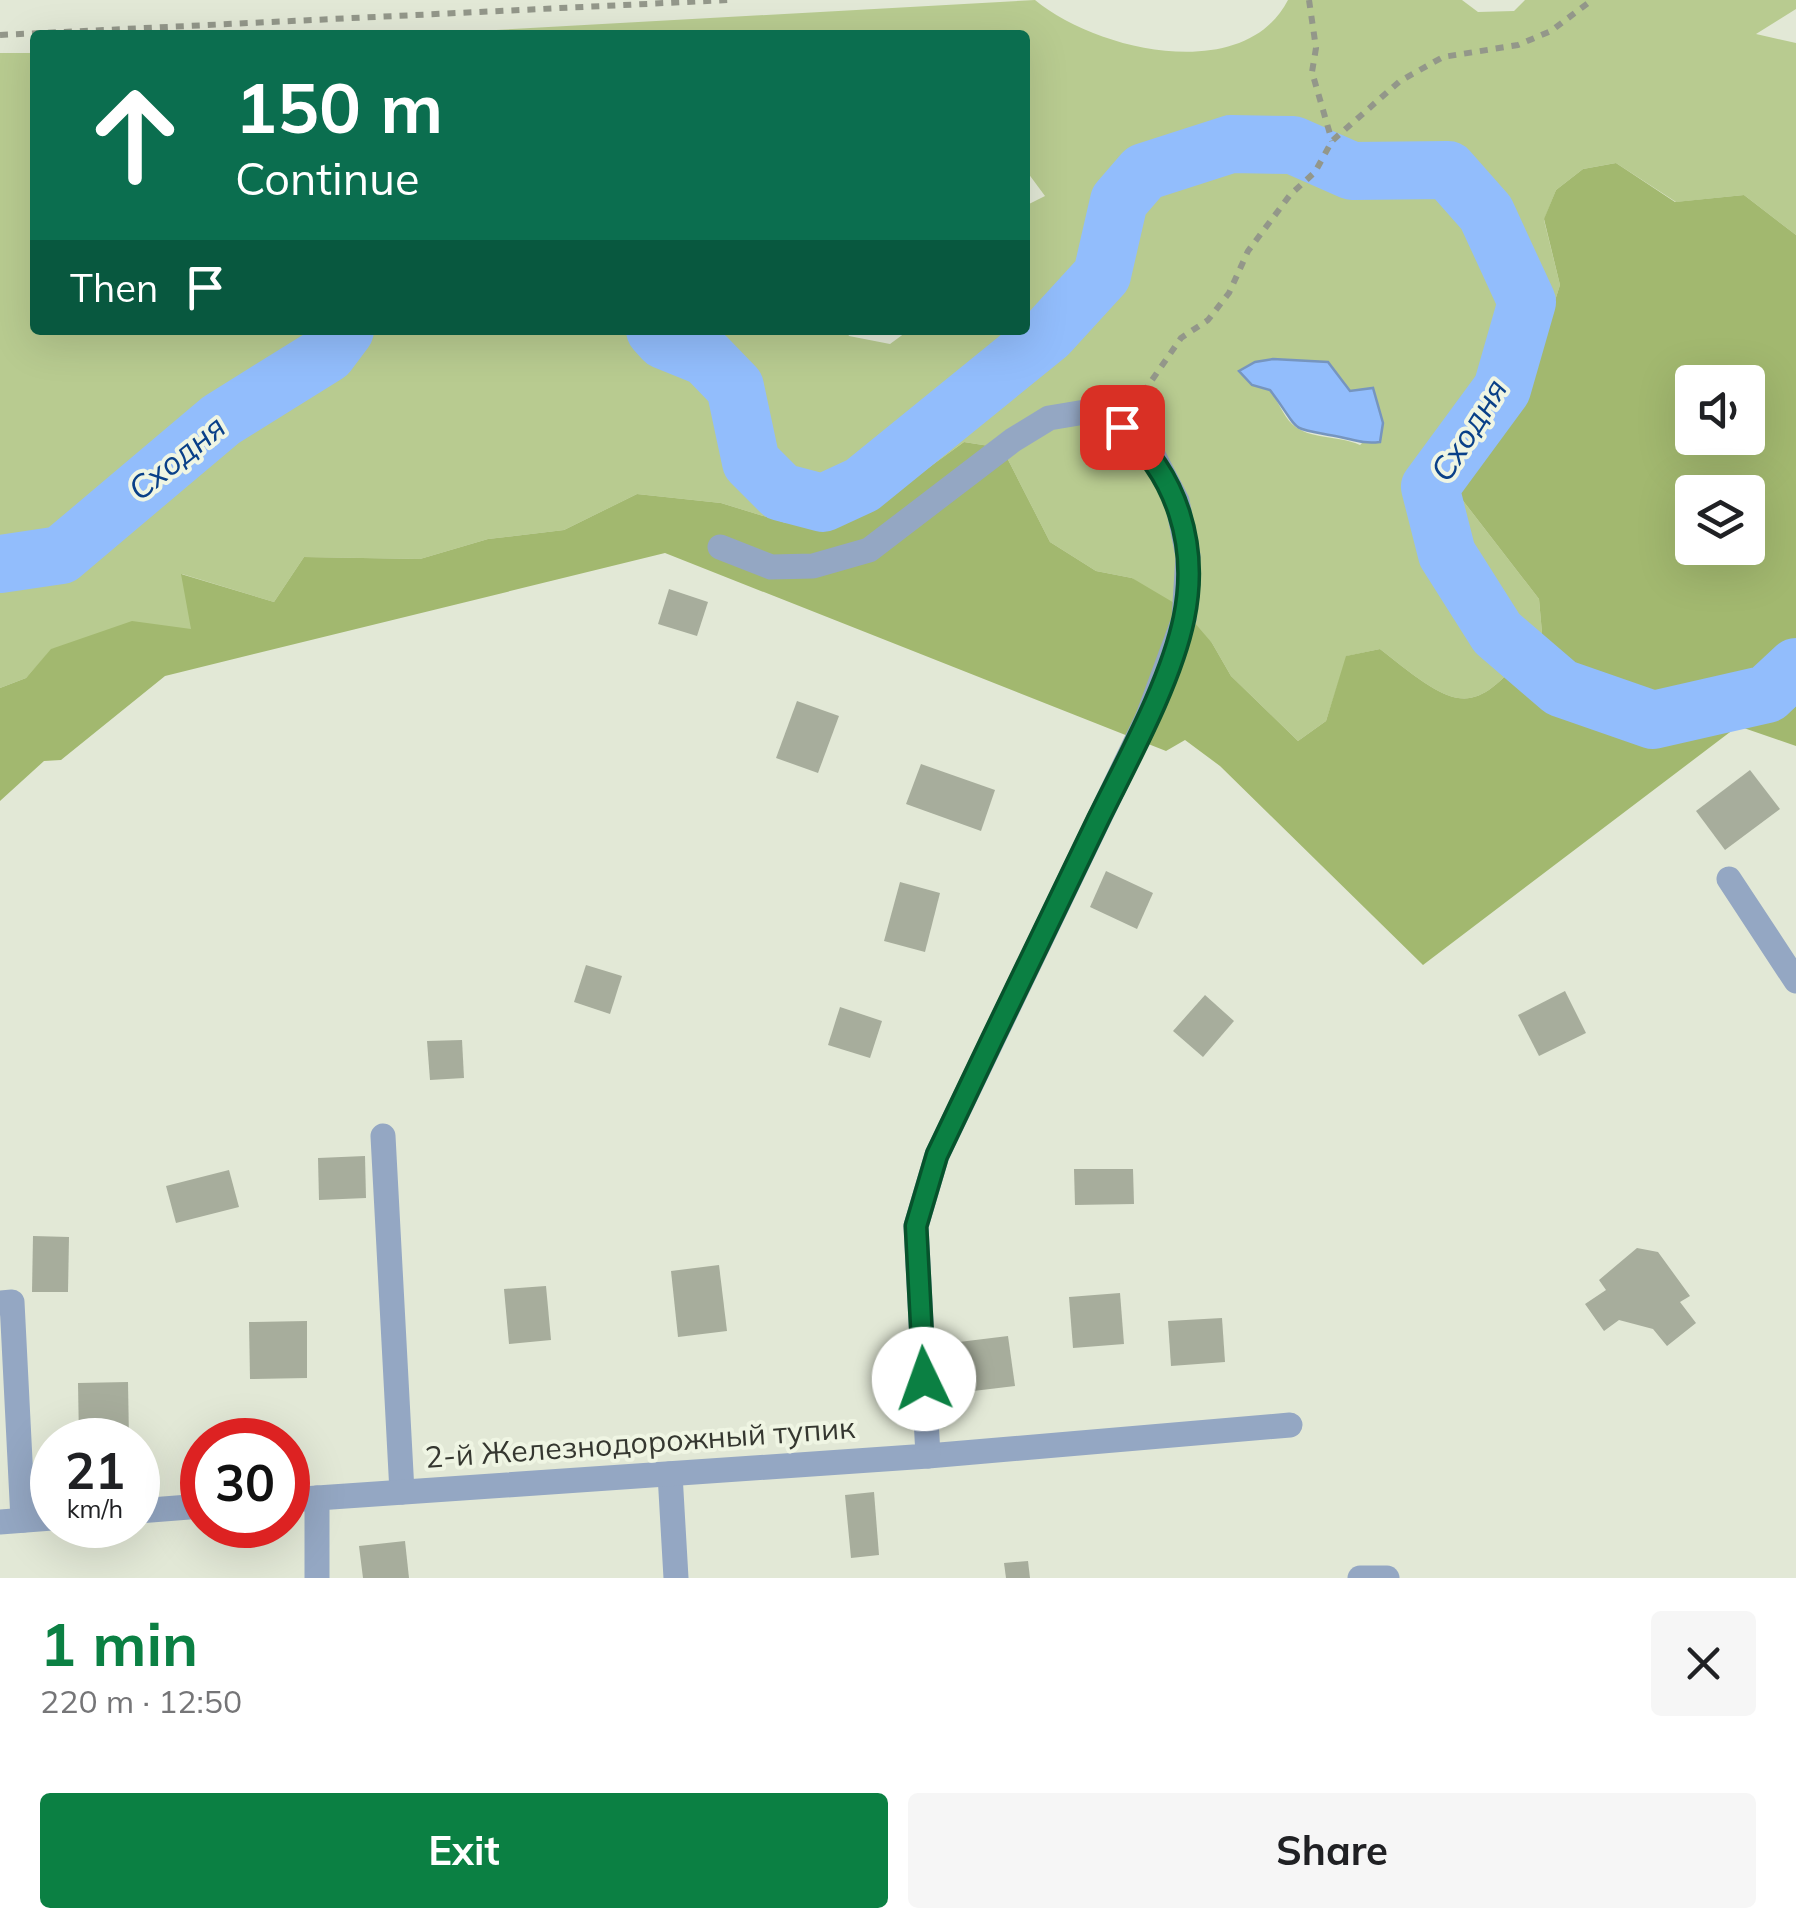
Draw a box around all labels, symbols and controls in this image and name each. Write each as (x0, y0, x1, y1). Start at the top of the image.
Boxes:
text: 150 m (235, 63, 443, 151)
icon: ahead (70, 70, 200, 200)
text: Continue (235, 150, 420, 206)
icon: arrive (178, 260, 233, 315)
text: Then (70, 264, 158, 312)
map controls (1675, 365, 1765, 565)
button: sound (1675, 365, 1765, 455)
water label: Сходня (1421, 371, 1515, 488)
pin (1080, 385, 1165, 470)
icon: arrive (1095, 400, 1150, 455)
water label: Сходня (120, 406, 233, 508)
button: layers (1675, 475, 1765, 565)
position arrow (872, 1327, 976, 1431)
street label: 2-й Железнодорожный тупик (424, 1408, 857, 1476)
speed limit sign: 30 (180, 1418, 310, 1548)
text: 21 (65, 1439, 125, 1502)
text: km/h (67, 1493, 123, 1524)
text: 1 min (40, 1606, 198, 1681)
button: close (1651, 1611, 1756, 1716)
text: 220 m · 12:50 (40, 1681, 242, 1721)
button: Exit (40, 1793, 888, 1908)
button: Share (908, 1793, 1756, 1908)

